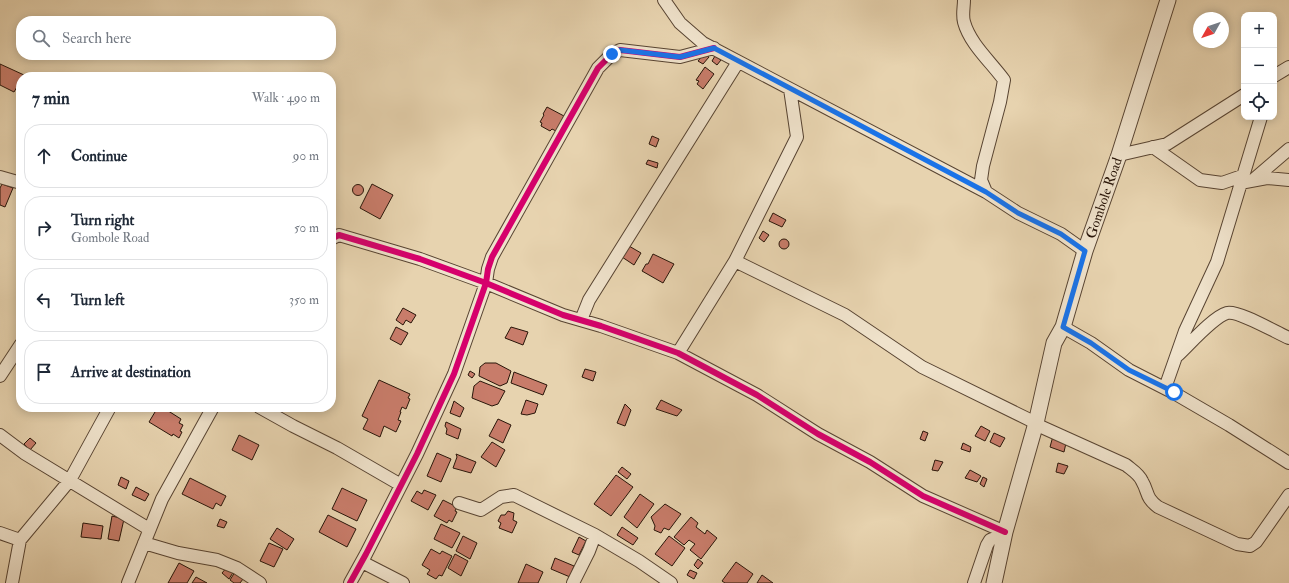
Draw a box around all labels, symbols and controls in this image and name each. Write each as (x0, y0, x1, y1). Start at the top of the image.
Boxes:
north arrow (1193, 12, 1229, 48)
map controls (1241, 12, 1277, 120)
button: + (1241, 12, 1277, 48)
search box (16, 16, 336, 60)
icon: search (30, 27, 52, 49)
text: Search here (62, 29, 131, 48)
route end (603, 45, 621, 63)
button: − (1241, 48, 1277, 84)
button: locate (1241, 84, 1277, 120)
text: 7 min (32, 88, 70, 109)
text: Walk · 490 m (252, 90, 320, 106)
icon: ahead (33, 145, 55, 167)
text: Continue (71, 147, 127, 166)
text: 90 m (293, 148, 319, 164)
street label: Gombole Road (1082, 155, 1126, 241)
text: Turn right (71, 211, 134, 230)
icon: right (33, 217, 55, 239)
text: 50 m (294, 220, 319, 236)
text: Gombole Road (71, 230, 149, 246)
icon: left (33, 289, 55, 311)
text: Turn left (71, 291, 125, 310)
text: 350 m (289, 292, 319, 308)
icon: arrive (33, 361, 55, 383)
text: Arrive at destination (71, 363, 191, 382)
route start (1165, 383, 1183, 401)

